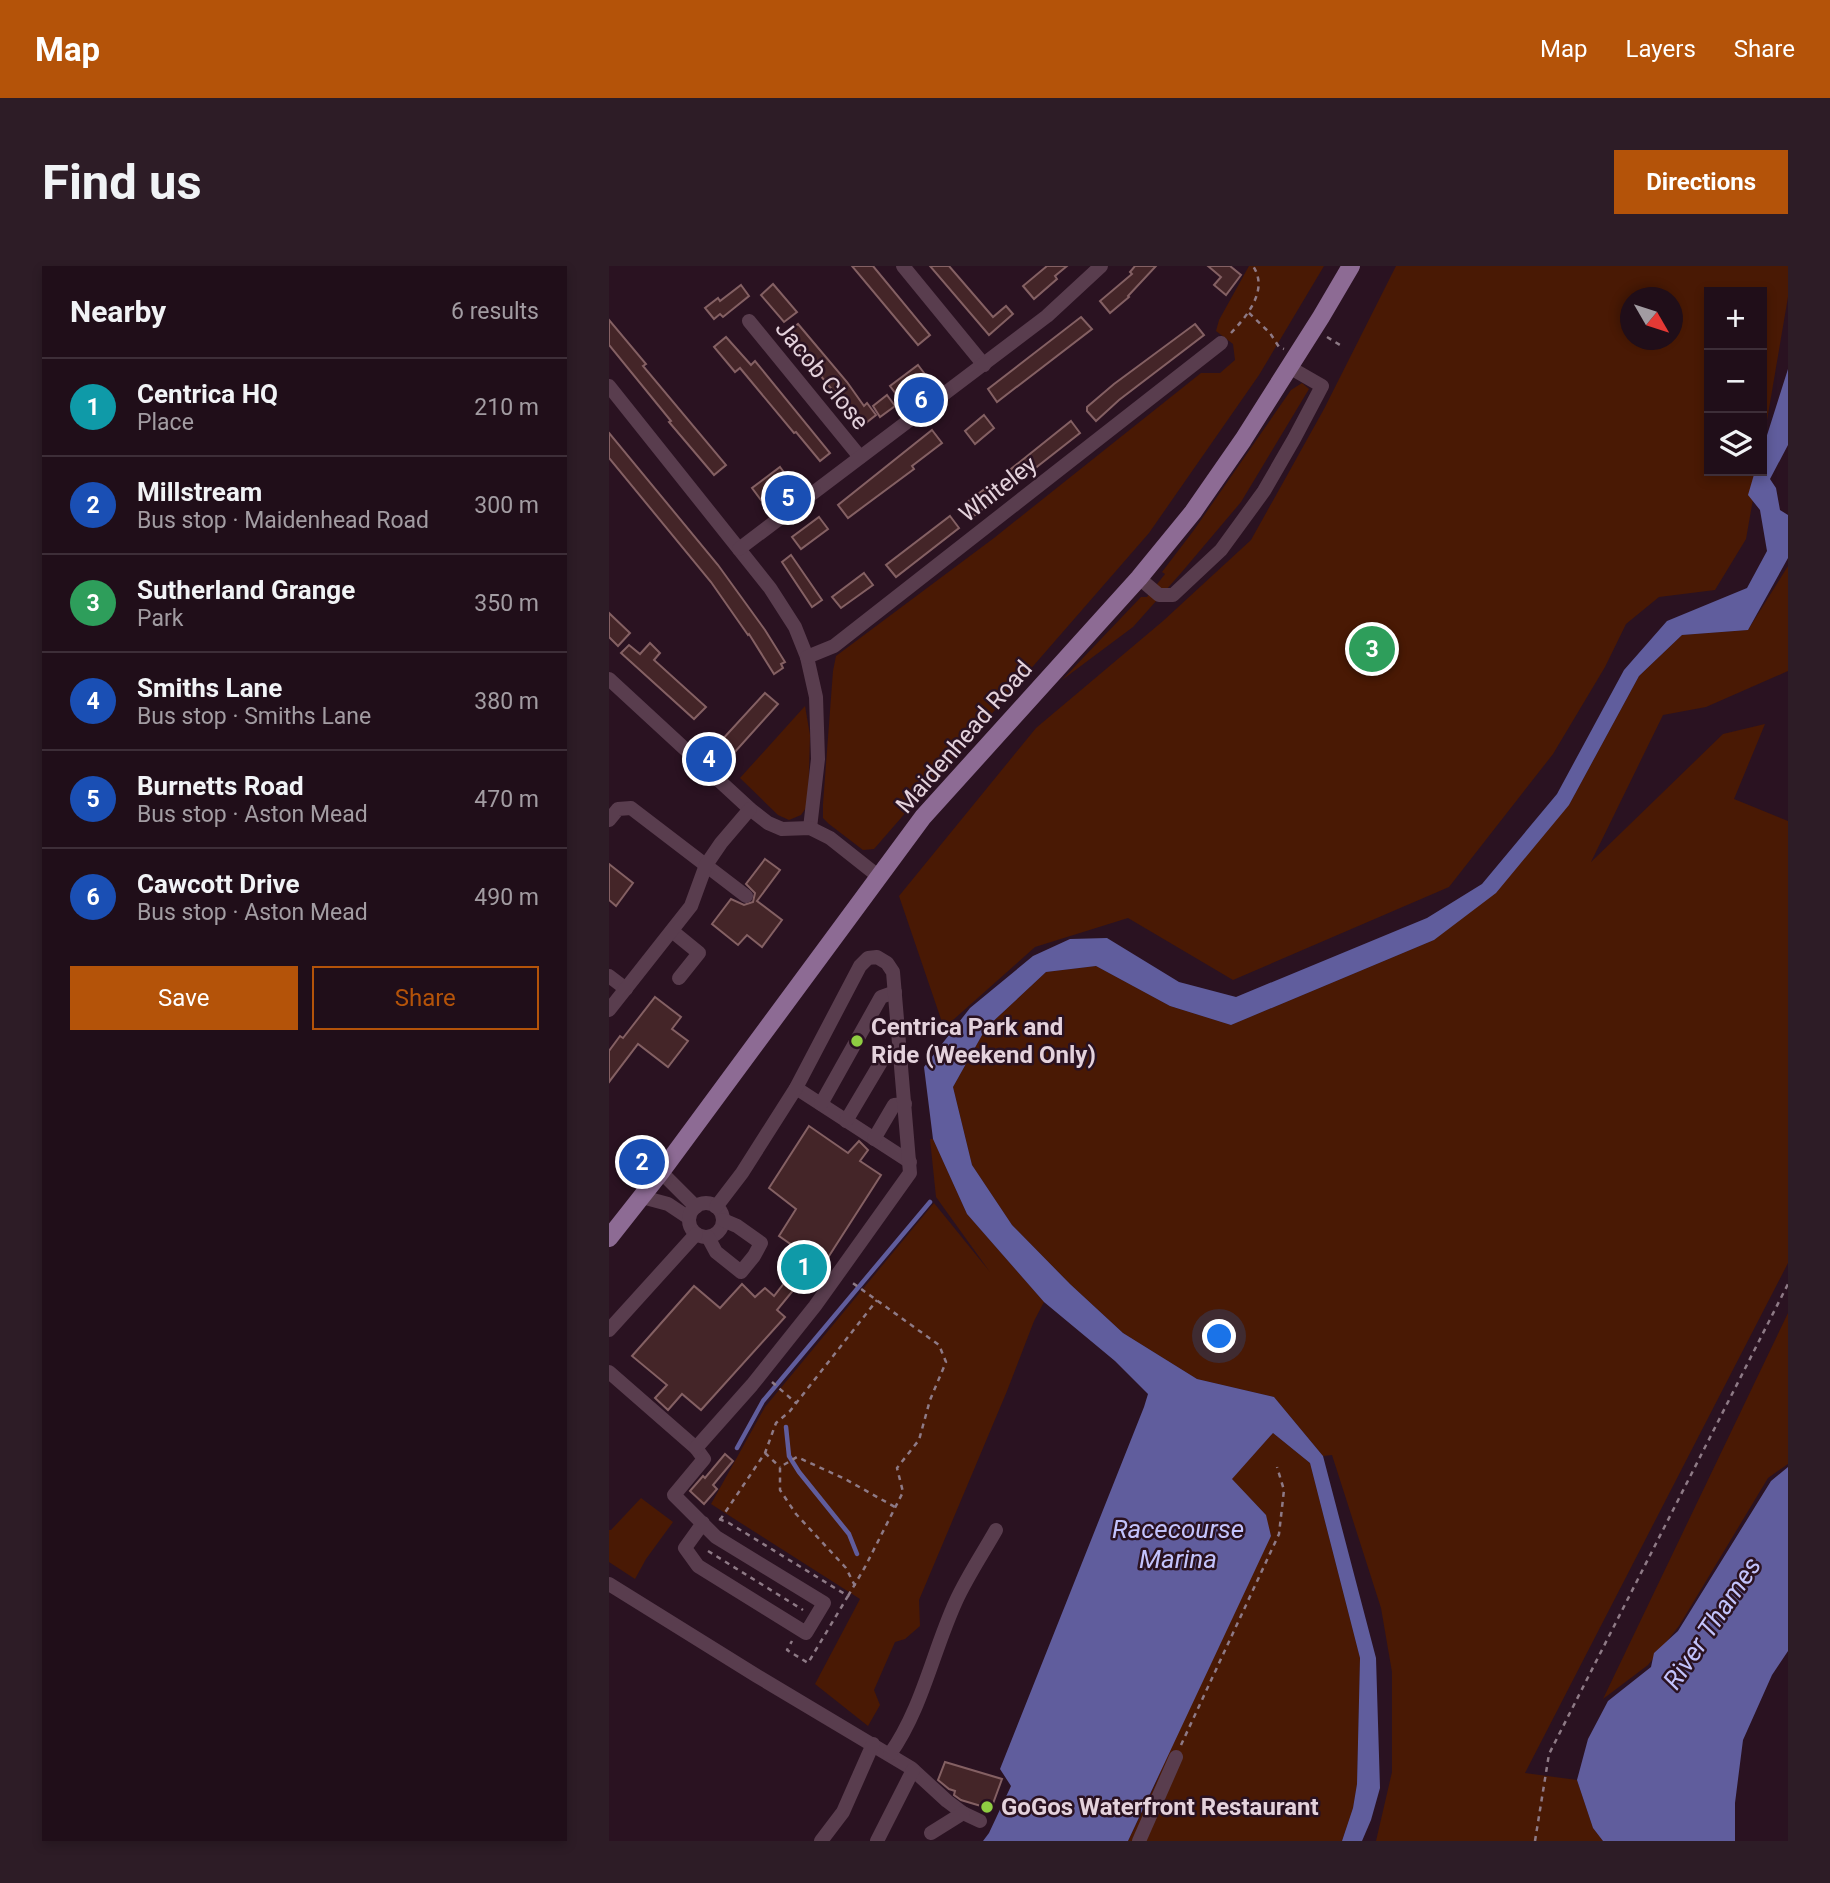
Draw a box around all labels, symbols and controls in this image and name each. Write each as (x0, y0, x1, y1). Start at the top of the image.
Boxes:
text: Map (35, 30, 100, 69)
text: Map (1540, 35, 1588, 63)
text: Layers (1626, 35, 1696, 63)
text: Share (1734, 35, 1795, 63)
button: Directions (1614, 150, 1788, 214)
text: Find us (42, 154, 202, 211)
north arrow (1620, 287, 1683, 350)
map controls (1704, 287, 1767, 476)
button: + (1704, 287, 1767, 350)
text: Nearby (70, 294, 166, 329)
text: 6 results (451, 298, 539, 325)
street label: Jacob Close (770, 315, 874, 435)
button: − (1704, 350, 1767, 413)
pin: 6 (898, 374, 944, 426)
text: Centrica HQ (137, 379, 278, 409)
text: 1 (86, 394, 100, 421)
text: 210 m (474, 394, 539, 421)
text: Place (137, 409, 194, 436)
button: layers (1704, 413, 1767, 476)
street label: Whiteley (954, 450, 1043, 528)
pin: 5 (765, 472, 811, 524)
text: Millstream (137, 477, 262, 507)
text: 2 (86, 492, 100, 519)
text: 300 m (474, 492, 539, 519)
text: Bus stop · Maidenhead Road (137, 507, 429, 534)
text: Sutherland Grange (137, 575, 355, 605)
text: 3 (86, 590, 100, 617)
text: 350 m (474, 590, 539, 617)
text: Park (137, 605, 183, 632)
pin: 3 (1349, 623, 1395, 675)
street label: Maidenhead Road (890, 655, 1038, 819)
text: Smiths Lane (137, 673, 282, 703)
text: 4 (86, 688, 100, 715)
text: 380 m (474, 688, 539, 715)
text: Bus stop · Smiths Lane (137, 703, 371, 730)
pin: 4 (686, 733, 732, 785)
text: Burnetts Road (137, 771, 304, 801)
text: 5 (86, 786, 100, 813)
text: 470 m (474, 786, 539, 813)
text: Bus stop · Aston Mead (137, 801, 368, 828)
text: Cawcott Drive (137, 869, 300, 899)
text: 6 (86, 884, 100, 911)
text: 490 m (474, 884, 539, 911)
text: Bus stop · Aston Mead (137, 899, 368, 926)
button: Save (70, 966, 298, 1030)
button: Share (312, 966, 539, 1030)
place label: Centrica Park and Ride (Weekend Only) (871, 1013, 1096, 1069)
marker: Centrica Park and Ride (Weekend Only) (849, 1033, 865, 1049)
pin: 2 (619, 1136, 665, 1188)
pin: 1 (781, 1241, 827, 1293)
your location (1202, 1319, 1236, 1353)
water label: Racecourse Marina (1112, 1514, 1244, 1574)
water label: River Thames (1657, 1551, 1767, 1695)
place label: GoGos Waterfront Restaurant (1001, 1793, 1319, 1821)
marker: GoGos Waterfront Restaurant (979, 1799, 995, 1815)

